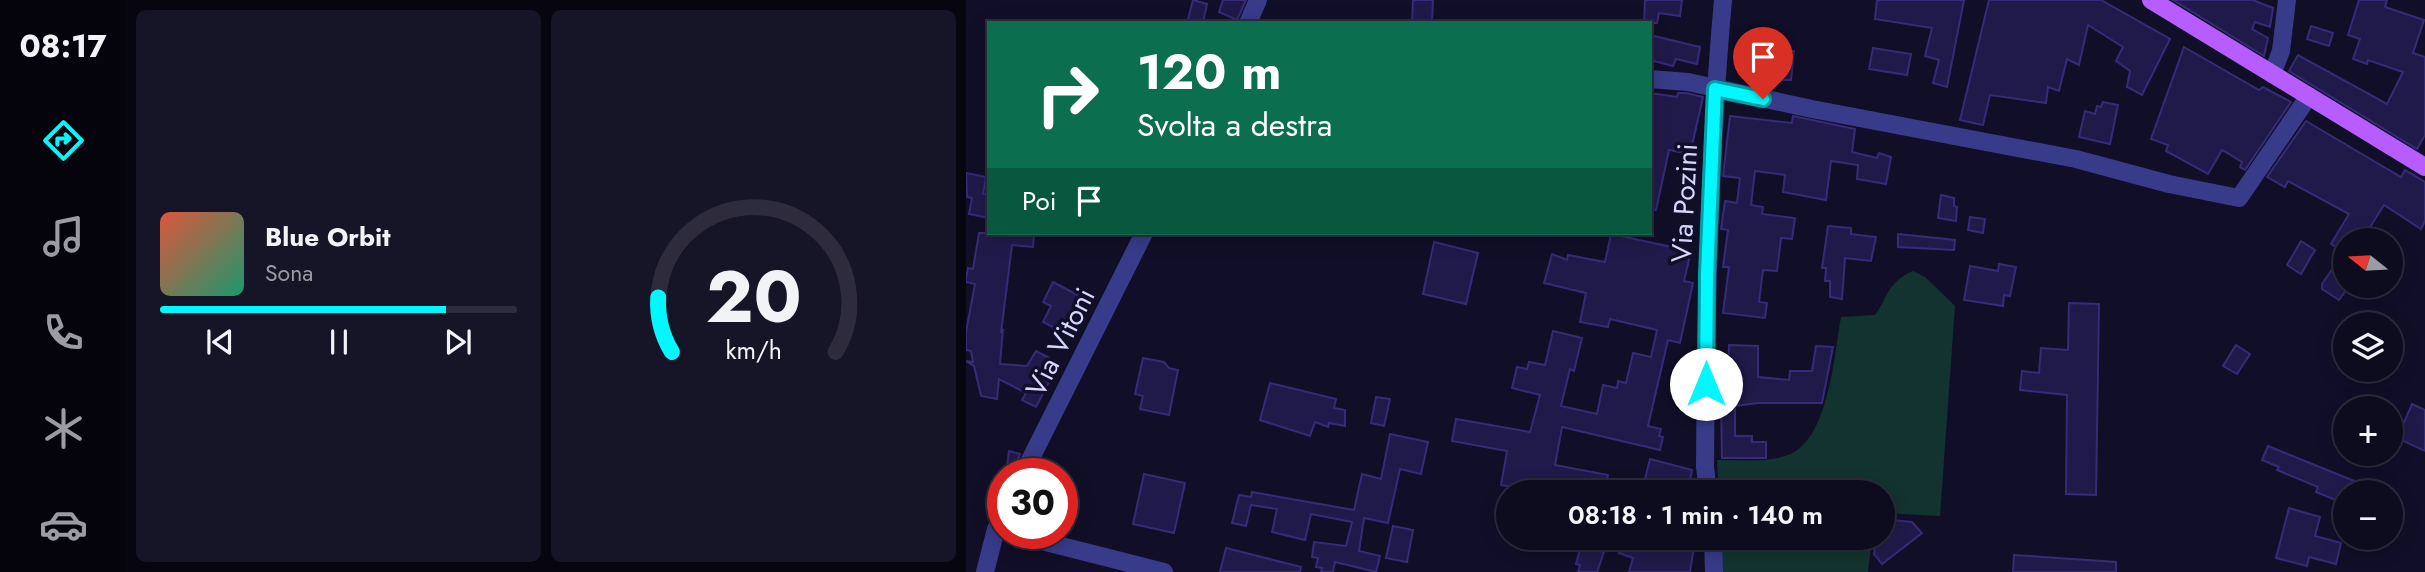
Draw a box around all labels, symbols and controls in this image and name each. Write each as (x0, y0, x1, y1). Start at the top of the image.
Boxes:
text: 08:17 (19, 23, 107, 69)
pin (1733, 27, 1793, 99)
text: 120 m (1137, 37, 1281, 107)
icon: arrive (1744, 38, 1782, 76)
icon: right (1022, 49, 1113, 140)
text: Svolta a destra (1137, 102, 1332, 148)
icon: directions (39, 116, 88, 165)
street label: Via Pozini (1661, 142, 1708, 264)
text: Poi (1022, 182, 1056, 220)
icon: arrive (1070, 182, 1108, 220)
icon: music (39, 212, 88, 261)
text: Blue Orbit (265, 218, 390, 256)
north arrow (2333, 228, 2403, 298)
map controls (2333, 228, 2403, 550)
text: 20 (706, 244, 801, 349)
text: Sona (265, 256, 313, 290)
street label: Via Vitoni (1016, 281, 1105, 404)
icon: phone (39, 308, 88, 357)
button: layers (2333, 312, 2403, 382)
icon: previous (201, 323, 239, 361)
icon: pause (320, 323, 358, 361)
icon: next (439, 323, 477, 361)
text: km/h (725, 332, 782, 368)
position arrow (1669, 347, 1743, 421)
button: + (2333, 396, 2403, 466)
icon: climate (39, 404, 88, 453)
speed limit sign: 30 (987, 458, 1078, 549)
button: − (2333, 480, 2403, 550)
text: 08:18 · 1 min · 140 m (1568, 496, 1823, 534)
icon: car (39, 500, 88, 549)

